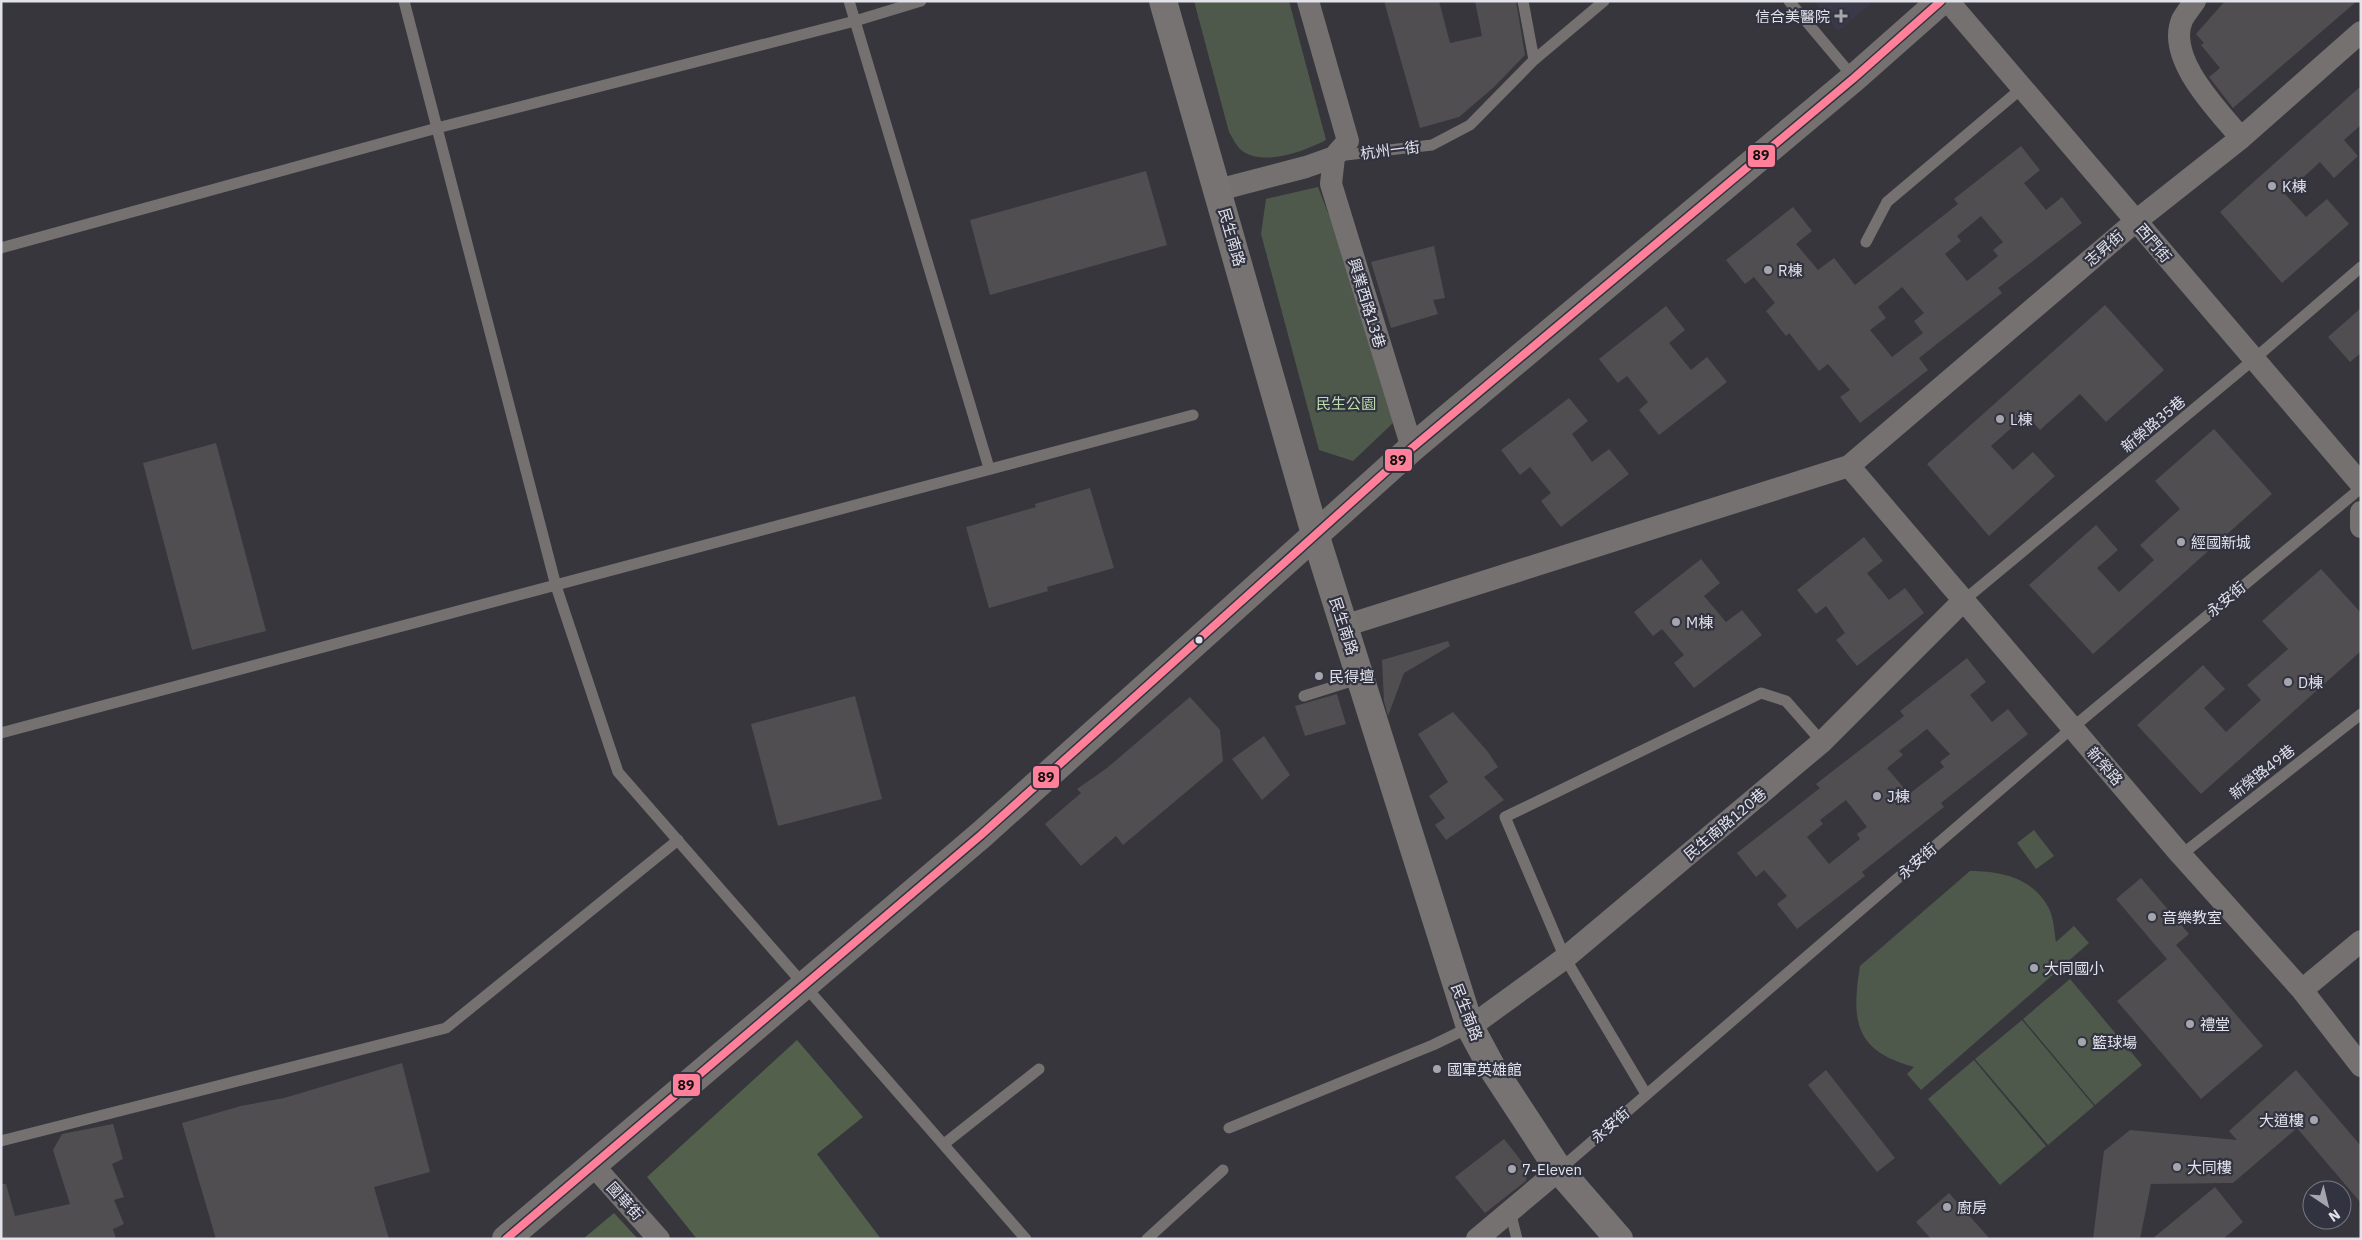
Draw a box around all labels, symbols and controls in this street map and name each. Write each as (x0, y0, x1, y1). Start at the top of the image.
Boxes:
place label: 信合美醫院 (1755, 7, 1830, 26)
marker: 信合美醫院 (1834, 9, 1848, 23)
street label: 杭州一街 (1359, 137, 1421, 163)
line badge: 89 (1747, 144, 1776, 168)
text: 89 (1753, 146, 1769, 164)
place label: K棟 (2282, 177, 2307, 196)
marker: K棟 (2266, 180, 2278, 192)
street label: 民生南路 (1215, 206, 1249, 268)
street label: 西門街 (2132, 220, 2176, 266)
street label: 志昇街 (2081, 226, 2127, 270)
street label: 興業西路13巷 (1344, 256, 1390, 350)
place label: R棟 (1778, 261, 1803, 280)
marker: R棟 (1762, 264, 1774, 276)
street label: 新榮路35巷 (2117, 392, 2189, 456)
park label: 民生公園 (1316, 394, 1376, 413)
place label: L棟 (2010, 410, 2033, 429)
marker: L棟 (1994, 413, 2006, 425)
line badge: 89 (1384, 448, 1413, 472)
text: 89 (1390, 451, 1406, 469)
place label: 經國新城 (2191, 533, 2251, 552)
marker: 經國新城 (2175, 536, 2187, 548)
street label: 永安街 (2203, 577, 2249, 621)
street label: 民生南路 (1326, 595, 1362, 657)
place label: M棟 (1686, 613, 1713, 632)
marker: M棟 (1670, 616, 1682, 628)
unlabelled marker (1194, 635, 1204, 645)
place label: 民得壇 (1329, 667, 1374, 686)
marker: 民得壇 (1313, 670, 1325, 682)
place label: D棟 (2298, 673, 2323, 692)
marker: D棟 (2282, 676, 2294, 688)
street label: 新榮路49巷 (2225, 740, 2299, 804)
street label: 新榮路 (2083, 743, 2127, 789)
line badge: 89 (1032, 765, 1060, 789)
text: 89 (1038, 768, 1054, 786)
street label: 民生南路120巷 (1680, 784, 1770, 864)
place label: J棟 (1887, 787, 1910, 806)
marker: J棟 (1871, 790, 1883, 802)
street label: 永安街 (1894, 839, 1940, 883)
place label: 音樂教室 (2162, 908, 2222, 927)
marker: 音樂教室 (2146, 911, 2158, 923)
place label: 大同國小 (2044, 959, 2104, 978)
marker: 大同國小 (2028, 962, 2040, 974)
street label: 民生南路 (1447, 981, 1487, 1043)
place label: 禮堂 (2200, 1015, 2230, 1034)
marker: 禮堂 (2184, 1018, 2196, 1030)
place label: 籃球場 (2092, 1033, 2137, 1052)
marker: 籃球場 (2076, 1036, 2088, 1048)
place label: 國軍英雄館 (1447, 1060, 1522, 1079)
marker: 國軍英雄館 (1431, 1063, 1443, 1075)
line badge: 89 (672, 1073, 701, 1097)
text: 89 (678, 1076, 694, 1094)
street label: 永安街 (1587, 1103, 1633, 1147)
place label: 大道樓 (2259, 1111, 2304, 1130)
marker: 大道樓 (2308, 1114, 2320, 1126)
place label: 大同樓 (2187, 1158, 2232, 1177)
place label: 7-Eleven (1522, 1160, 1582, 1179)
marker: 大同樓 (2171, 1161, 2183, 1173)
marker: 7-Eleven (1506, 1163, 1518, 1175)
street label: 國華街 (603, 1178, 647, 1224)
north arrow (2302, 1180, 2352, 1230)
place label: 廚房 (1957, 1198, 1987, 1217)
marker: 廚房 (1941, 1201, 1953, 1213)
text: N (2325, 1205, 2344, 1226)

